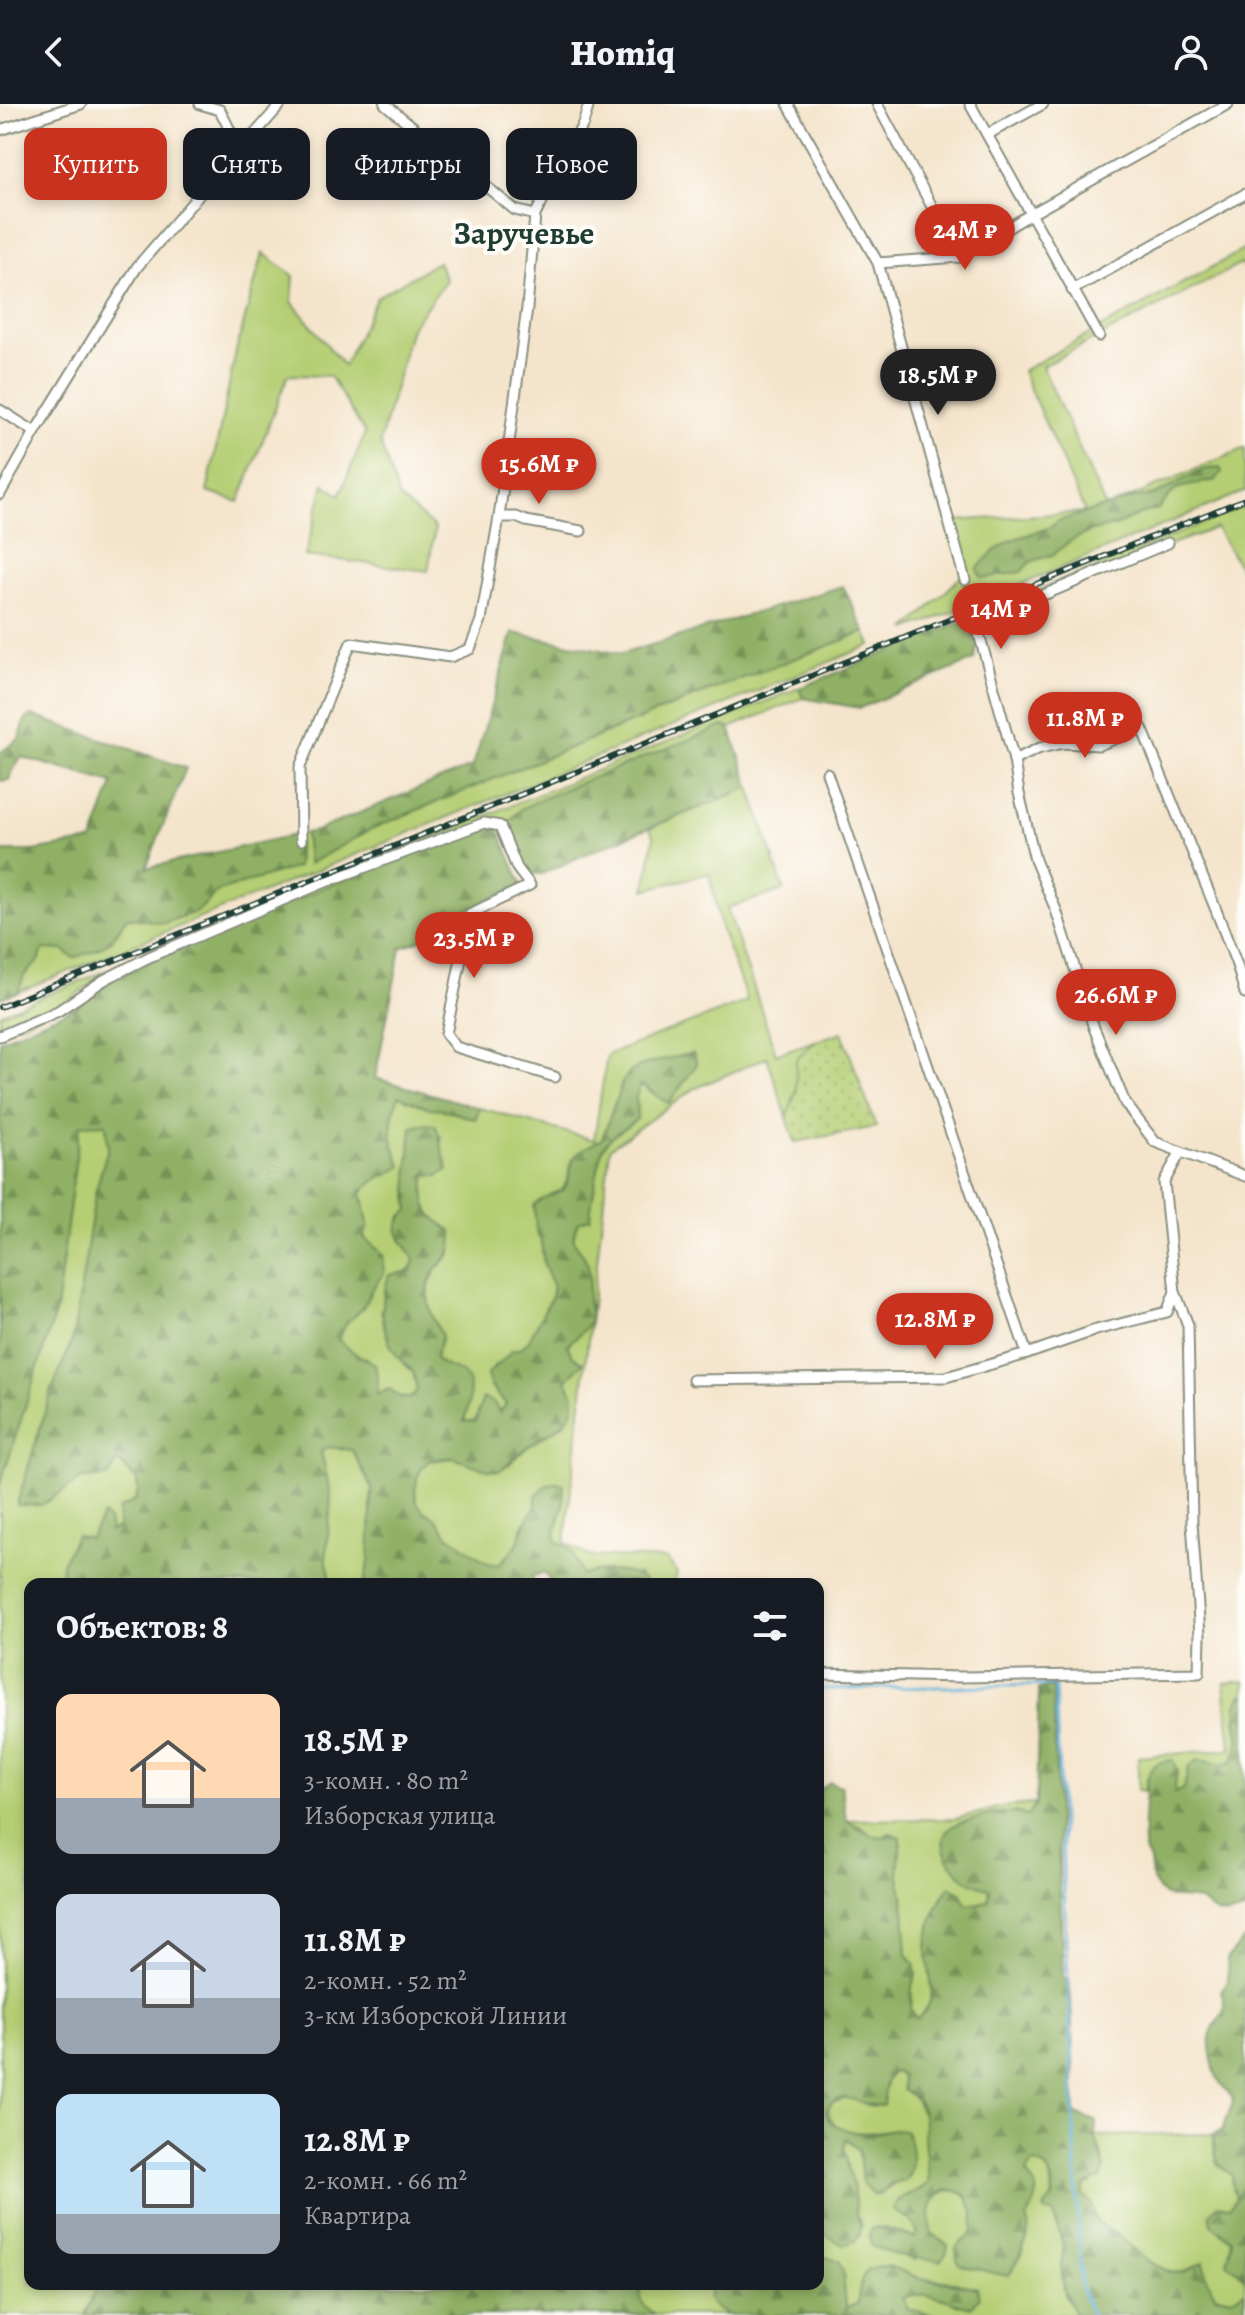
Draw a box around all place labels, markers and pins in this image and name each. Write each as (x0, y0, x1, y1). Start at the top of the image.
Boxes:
pin: 24M ₽ (909, 204, 1021, 272)
pin: 18.5M ₽ (864, 349, 1012, 417)
pin: 15.6M ₽ (465, 438, 613, 506)
pin: 14M ₽ (945, 583, 1057, 651)
pin: 11.8M ₽ (1011, 692, 1159, 760)
pin: 23.5M ₽ (400, 912, 548, 980)
pin: 26.6M ₽ (1042, 969, 1190, 1037)
pin: 12.8M ₽ (861, 1293, 1009, 1361)

